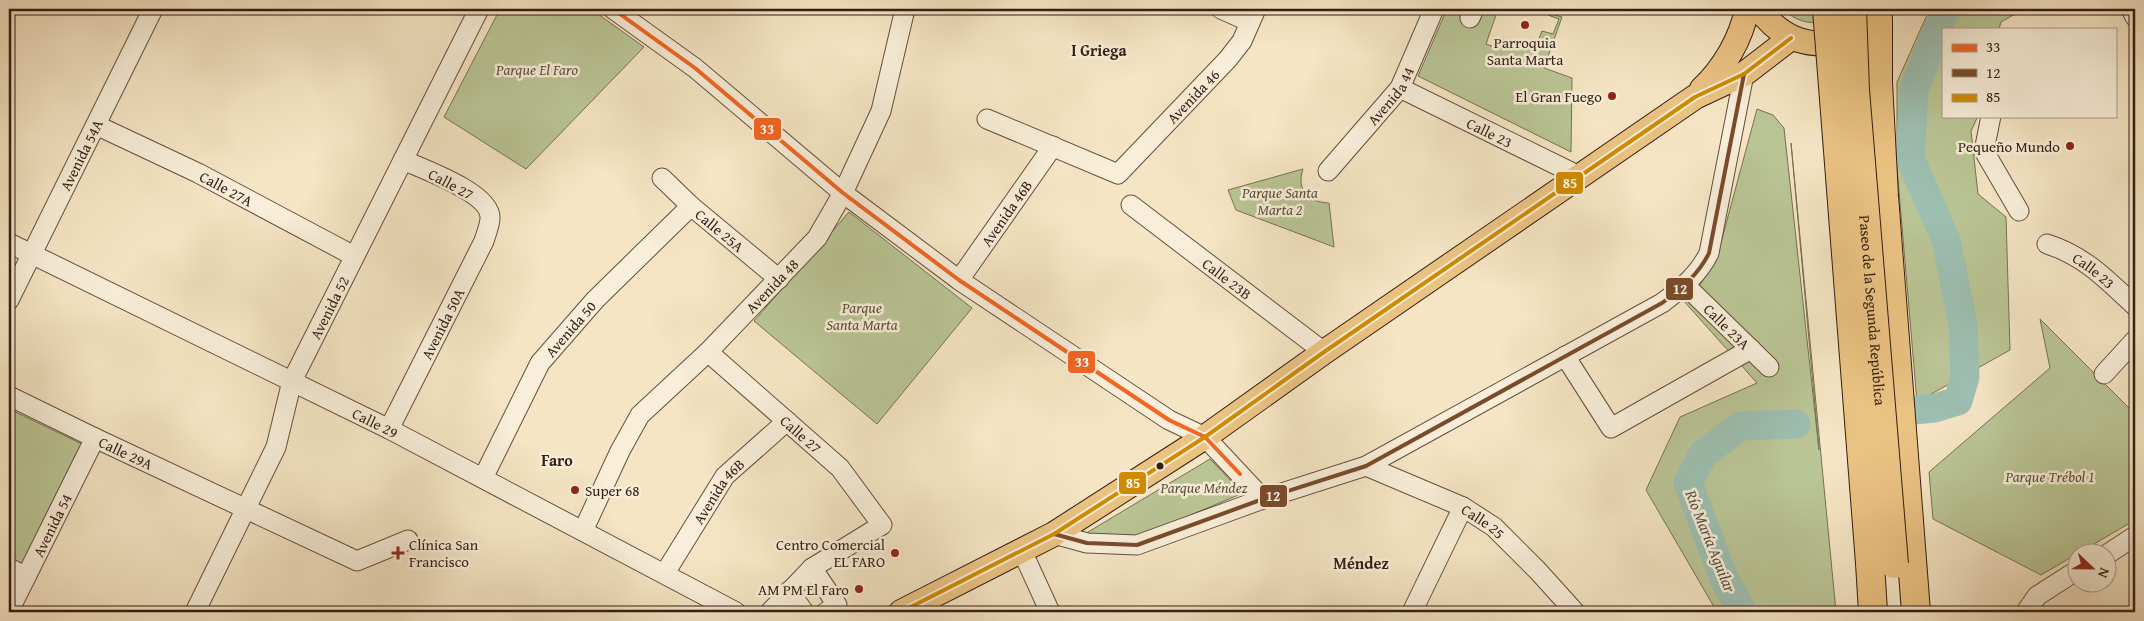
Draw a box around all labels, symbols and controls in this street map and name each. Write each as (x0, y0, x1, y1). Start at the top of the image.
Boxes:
marker: Parroquia Santa Marta (1519, 19, 1531, 31)
legend (1942, 28, 2116, 118)
place label: Parroquia Santa Marta (1487, 32, 1563, 70)
text: 33 (1986, 36, 2000, 57)
district label: I Griega (1071, 38, 1128, 62)
park label: Parque El Faro (495, 59, 578, 80)
text: 12 (1986, 62, 2000, 83)
street label: Avenida 44 (1362, 63, 1418, 130)
street label: Avenida 46 (1161, 64, 1224, 128)
place label: El Gran Fuego (1516, 86, 1602, 107)
text: 85 (1986, 86, 2000, 107)
marker: El Gran Fuego (1606, 90, 1618, 102)
street label: Calle 23 (1463, 112, 1516, 152)
street label: Avenida 54A (54, 116, 107, 194)
line badge: 33 (753, 117, 782, 141)
text: 33 (760, 119, 774, 139)
place label: Pequeño Mundo (1958, 136, 2060, 157)
marker: Pequeño Mundo (2064, 140, 2076, 152)
street label: Calle 27 (425, 163, 477, 205)
street label: Calle 27A (196, 165, 257, 211)
line badge: 85 (1555, 171, 1584, 195)
text: 85 (1563, 173, 1577, 193)
street label: Avenida 46B (975, 175, 1037, 250)
park label: Parque Santa Marta 2 (1241, 182, 1318, 220)
street label: Calle 25A (691, 204, 749, 257)
street label: Paseo de la Segunda República (1855, 214, 1891, 406)
street label: Calle 23 (2069, 247, 2120, 293)
street label: Calle 23B (1198, 253, 1256, 304)
street label: Avenida 48 (740, 254, 803, 317)
street label: Avenida 52 (304, 272, 354, 343)
line badge: 12 (1665, 277, 1694, 301)
text: 12 (1673, 279, 1687, 299)
street label: Avenida 50A (415, 284, 469, 363)
street label: Avenida 50 (540, 296, 600, 361)
park label: Parque Santa Marta (826, 297, 898, 335)
street label: Calle 23A (1699, 299, 1755, 354)
line badge: 33 (1067, 350, 1096, 374)
text: 33 (1075, 352, 1089, 372)
street label: Calle 29 (349, 402, 402, 443)
street label: Calle 27 (776, 410, 826, 458)
street label: Calle 29A (95, 431, 157, 474)
district label: Faro (541, 448, 573, 472)
street label: Avenida 46B (687, 453, 749, 528)
unlabelled marker (1155, 461, 1165, 471)
park label: Parque Trébol 1 (2004, 466, 2095, 487)
line badge: 85 (1118, 471, 1147, 495)
text: 85 (1126, 473, 1140, 493)
park label: Parque Méndez (1160, 477, 1248, 498)
place label: Super 68 (585, 480, 640, 501)
marker: Super 68 (569, 484, 581, 496)
line badge: 12 (1259, 484, 1288, 508)
water label: Río María Aguilar (1679, 485, 1743, 597)
text: 12 (1266, 486, 1280, 506)
street label: Avenida 54 (27, 490, 76, 560)
street label: Calle 25 (1458, 498, 1510, 543)
place label: Clínica San Francisco (409, 534, 479, 572)
place label: Centro Comercial EL FARO (776, 534, 885, 572)
north arrow (2066, 544, 2116, 594)
marker: Clínica San Francisco (391, 546, 405, 560)
marker: Centro Comercial EL FARO (889, 547, 901, 559)
district label: Méndez (1333, 551, 1389, 575)
text: N (2093, 565, 2115, 582)
place label: AM PM El Faro (758, 579, 849, 600)
marker: AM PM El Faro (853, 583, 865, 595)

